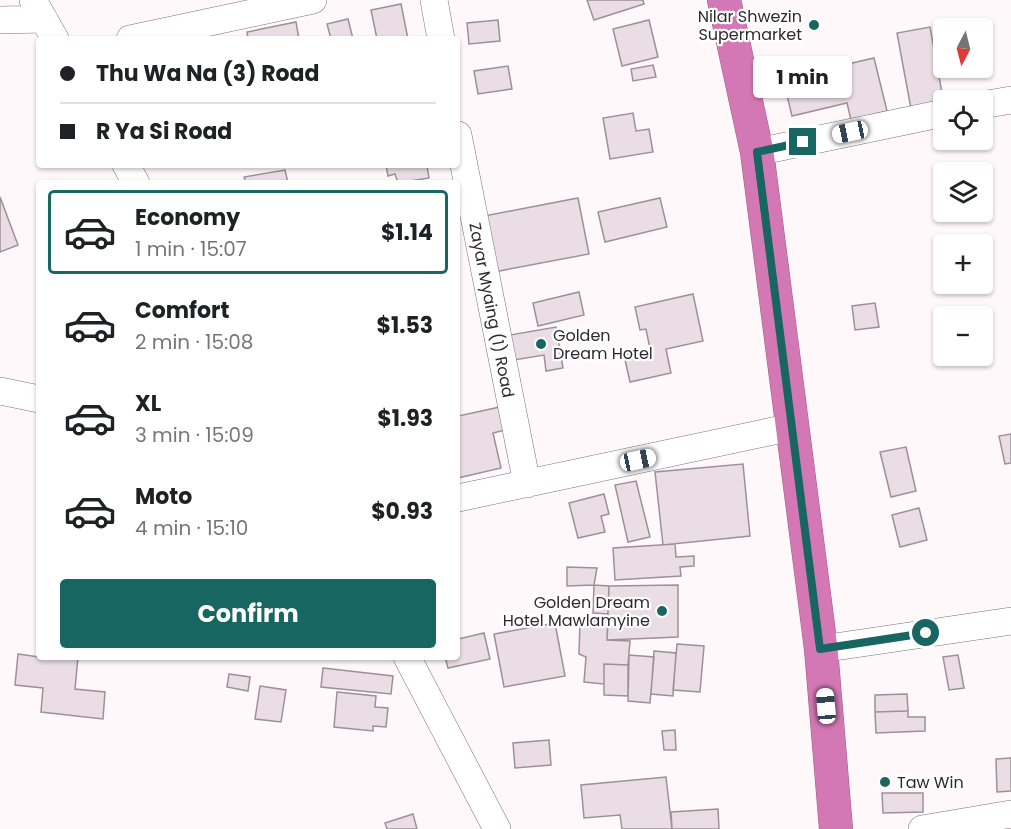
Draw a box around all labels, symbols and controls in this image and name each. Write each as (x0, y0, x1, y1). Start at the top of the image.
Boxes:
place label: Nilar Shwezin Supermarket (698, 5, 802, 46)
marker: Nilar Shwezin Supermarket (807, 18, 821, 32)
north arrow (933, 18, 993, 78)
map controls (933, 18, 993, 366)
callout: 1 min (754, 55, 852, 97)
text: Thu Wa Na (3) Road (96, 58, 319, 89)
text: 1 min (776, 63, 829, 91)
button: locate (933, 90, 993, 150)
text: R Ya Si Road (96, 116, 232, 147)
car (831, 119, 869, 145)
route end (789, 128, 816, 155)
button: layers (933, 162, 993, 222)
text: Economy (135, 202, 240, 233)
icon: car (63, 205, 117, 259)
text: $1.14 (381, 217, 433, 248)
street label: Zayar Myaing (1) Road (463, 221, 520, 400)
button: + (933, 234, 993, 294)
text: 1 min · 15:07 (135, 235, 247, 263)
text: Comfort (135, 295, 229, 326)
icon: car (63, 298, 117, 352)
button: − (933, 306, 993, 366)
text: $1.53 (376, 310, 433, 341)
place label: Golden Dream Hotel (553, 324, 653, 365)
text: 2 min · 15:08 (135, 328, 253, 356)
marker: Golden Dream Hotel (534, 337, 548, 351)
text: XL (135, 388, 161, 419)
icon: car (63, 391, 117, 445)
text: $1.93 (377, 403, 433, 434)
text: 3 min · 15:09 (135, 421, 254, 449)
car (619, 447, 657, 473)
text: Moto (135, 481, 192, 512)
icon: car (63, 484, 117, 538)
text: $0.93 (371, 496, 433, 527)
text: 4 min · 15:10 (135, 514, 248, 542)
button: Confirm (60, 579, 436, 648)
place label: Golden Dream Hotel Mawlamyine (503, 591, 650, 632)
marker: Golden Dream Hotel Mawlamyine (655, 604, 669, 618)
route start (912, 619, 939, 646)
car (815, 687, 837, 725)
place label: Taw Win (897, 771, 964, 794)
marker: Taw Win (878, 775, 892, 789)

